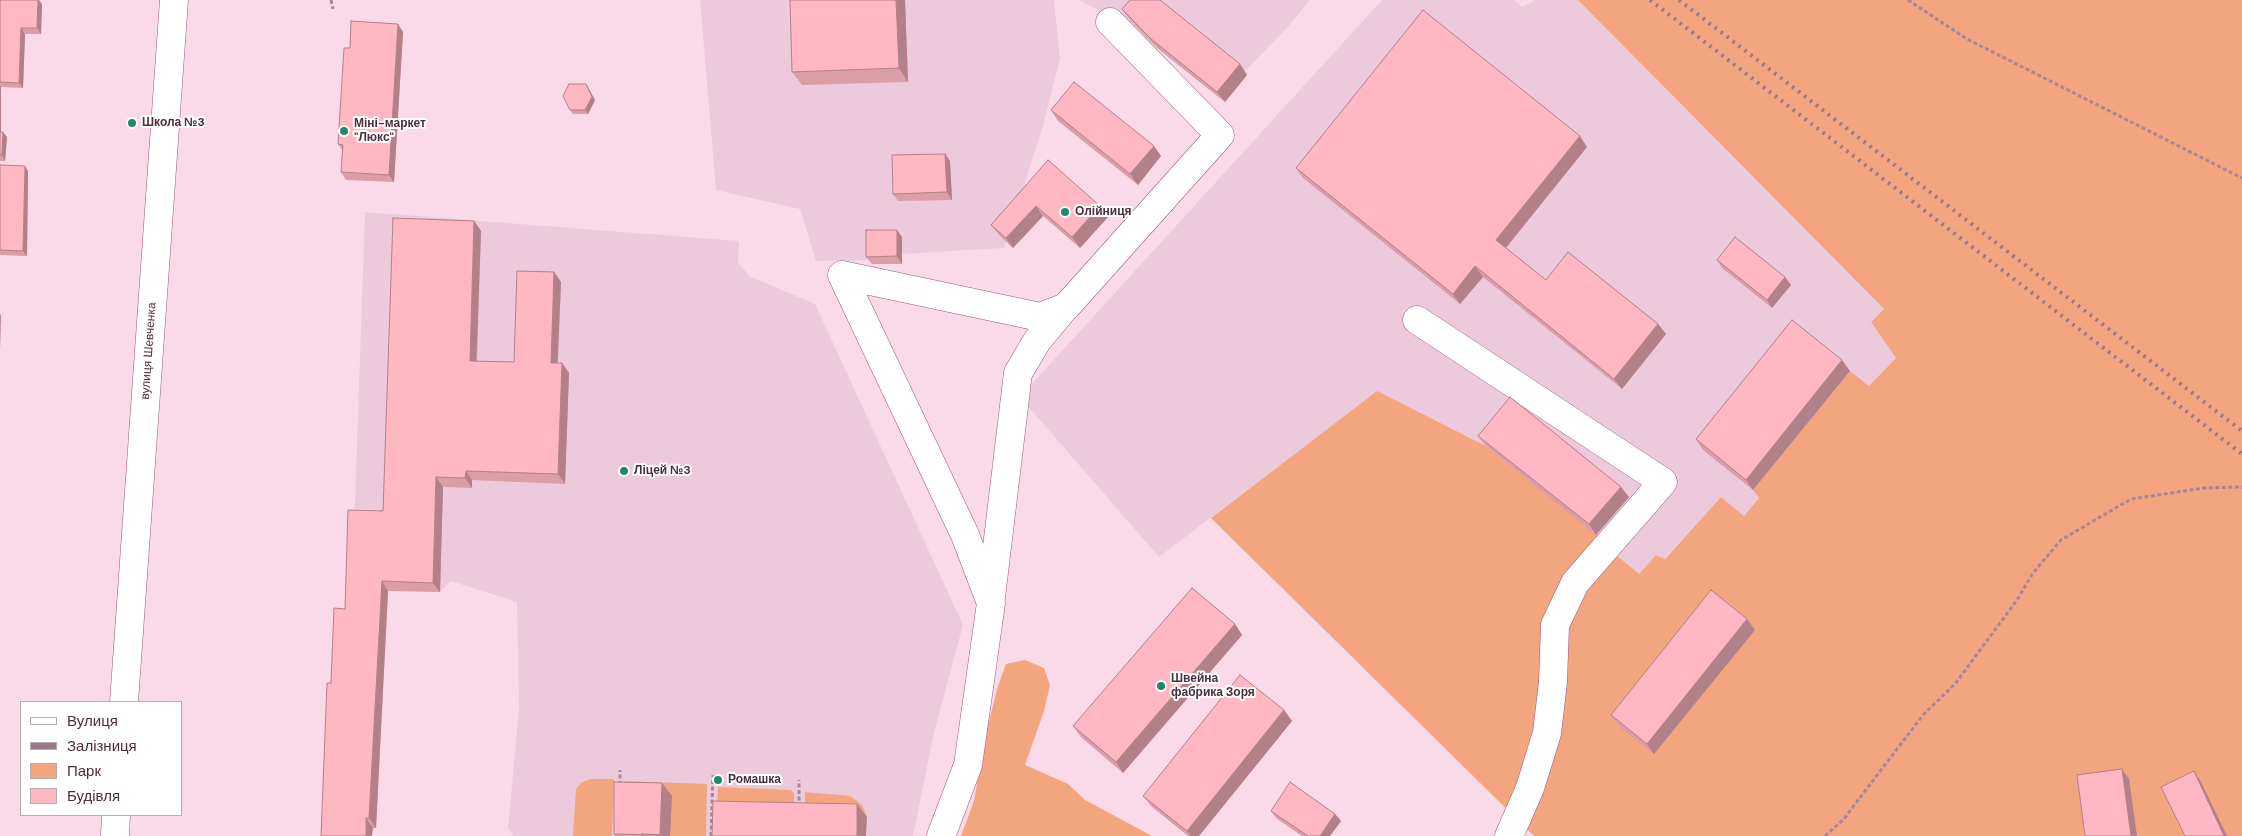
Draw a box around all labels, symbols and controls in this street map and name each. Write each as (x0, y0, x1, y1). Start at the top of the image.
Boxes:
place label: Школа №3 (142, 116, 205, 130)
marker: Школа №3 (126, 117, 138, 129)
place label: Міні-маркет "Люкс" (354, 117, 426, 145)
marker: Міні-маркет "Люкс" (338, 125, 350, 137)
place label: Олійниця (1075, 205, 1132, 219)
marker: Олійниця (1059, 206, 1071, 218)
street label: вулиця Шевченка (138, 302, 160, 400)
place label: Ліцей №3 (634, 464, 691, 478)
marker: Ліцей №3 (618, 465, 630, 477)
place label: Швейна фабрика Зоря (1171, 672, 1255, 700)
marker: Швейна фабрика Зоря (1155, 680, 1167, 692)
legend (20, 701, 182, 816)
text: Вулиця (67, 711, 118, 731)
text: Залізниця (67, 736, 137, 756)
text: Парк (67, 761, 101, 781)
place label: Ромашка (728, 773, 781, 787)
marker: Ромашка (712, 774, 724, 786)
text: Будівля (67, 786, 120, 806)

